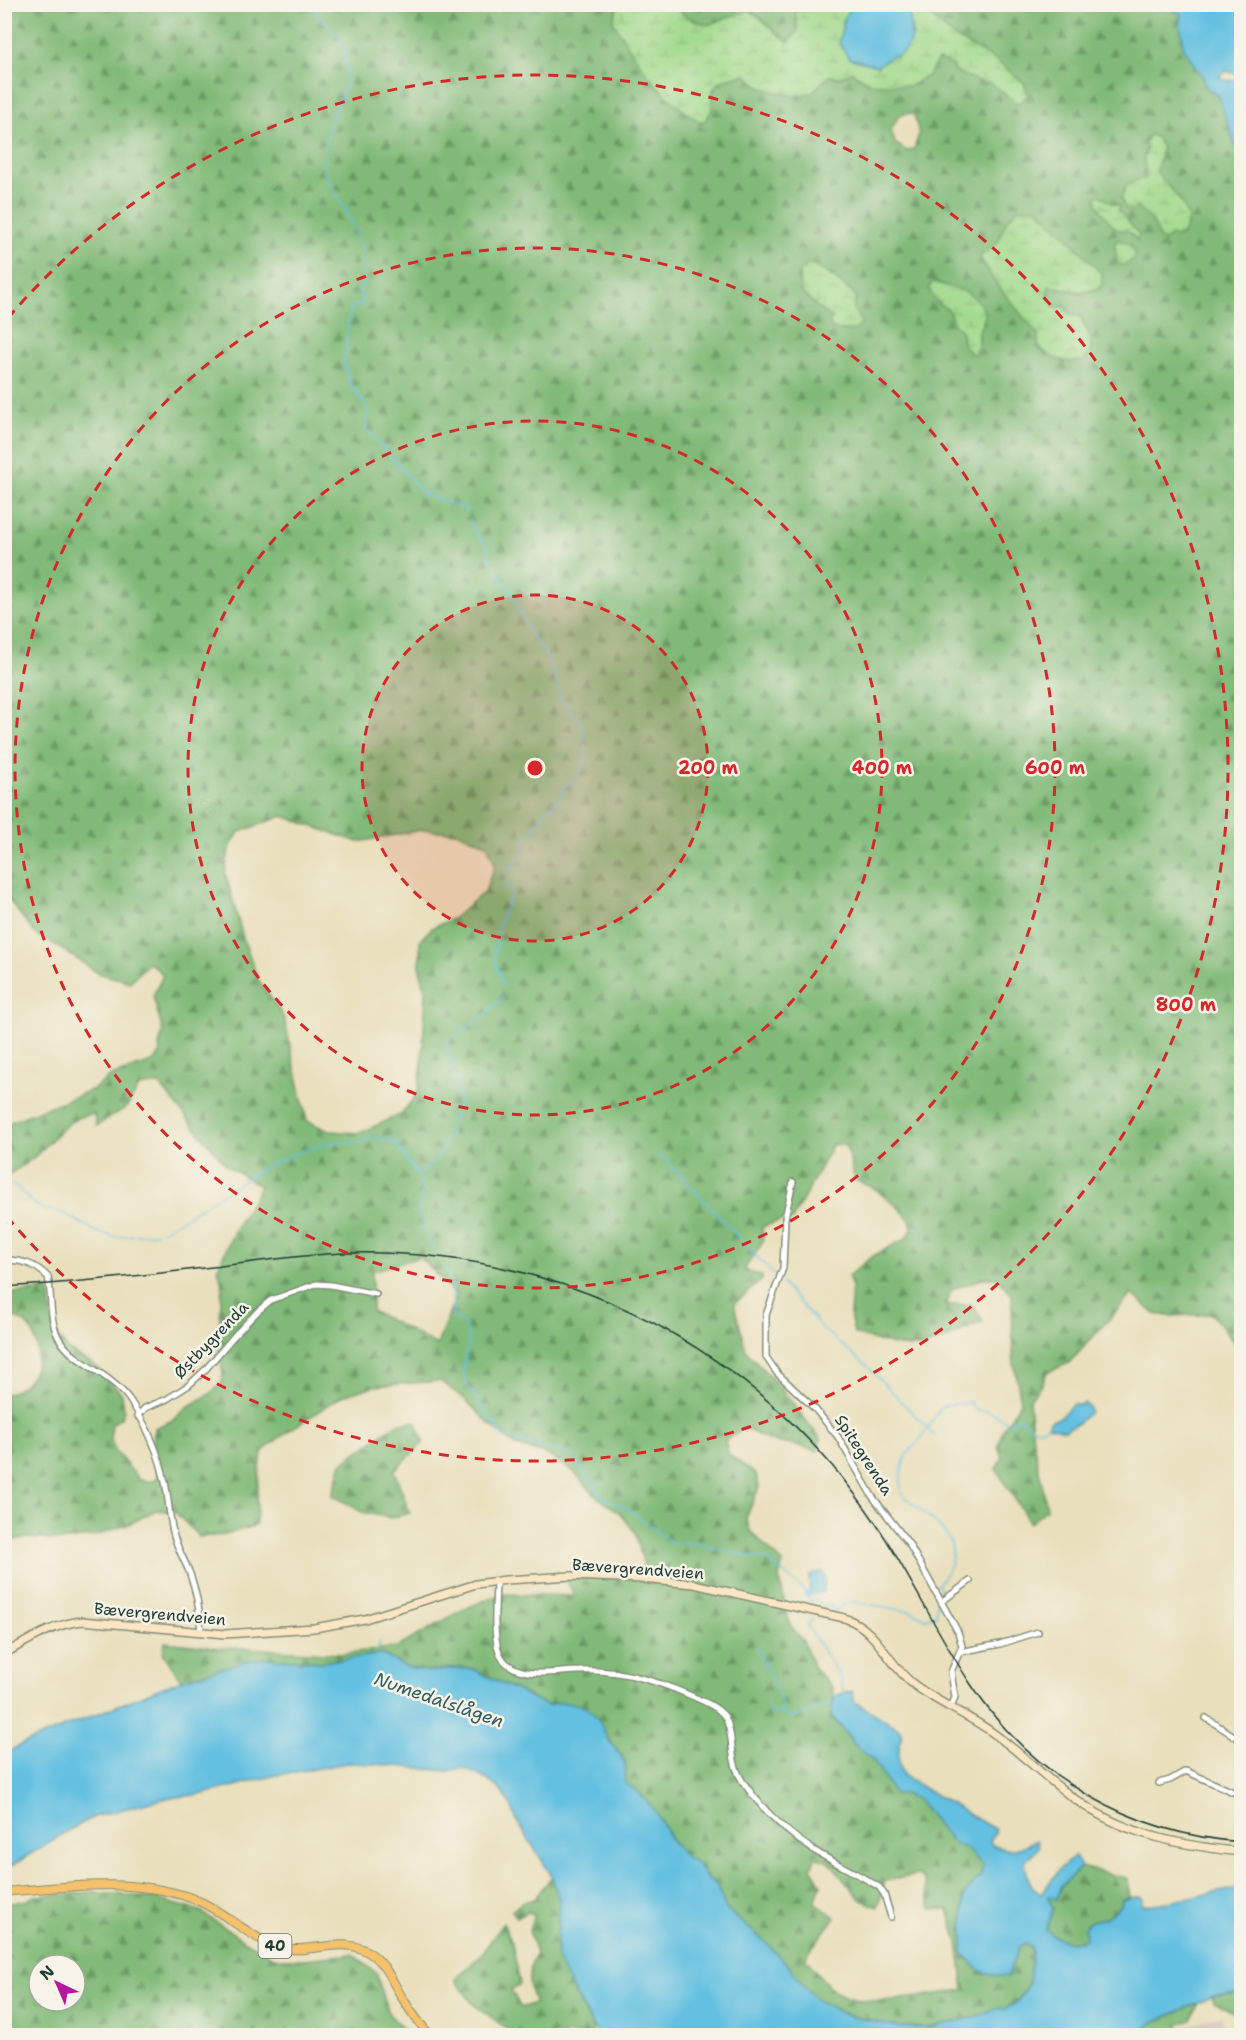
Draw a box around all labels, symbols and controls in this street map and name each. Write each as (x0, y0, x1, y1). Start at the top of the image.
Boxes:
text: 200 m (678, 756, 739, 780)
text: 400 m (852, 756, 913, 780)
text: 600 m (1025, 756, 1086, 780)
centre of rings (525, 758, 545, 778)
text: 800 m (1156, 993, 1217, 1017)
street label: Østbygrenda (169, 1297, 253, 1383)
street label: Spitegrenda (830, 1411, 898, 1499)
street label: Bævergrendveien (571, 1554, 705, 1584)
street label: Bævergrendveien (93, 1598, 227, 1630)
water label: Numedalslågen (371, 1667, 507, 1733)
road number: 40 (258, 1934, 292, 1958)
north arrow (27, 1953, 87, 2013)
text: N (35, 1961, 59, 1985)

